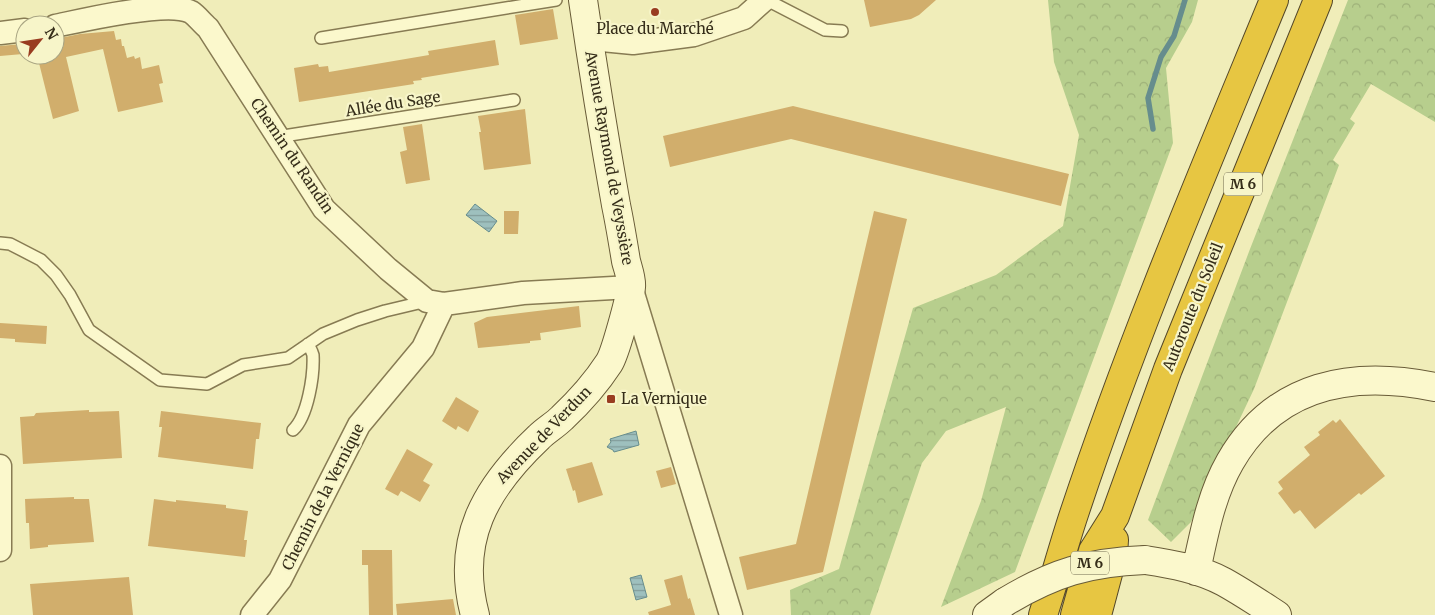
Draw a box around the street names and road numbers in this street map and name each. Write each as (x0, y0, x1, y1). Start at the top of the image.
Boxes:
street label: Avenue Raymond de Veyssière (581, 48, 638, 267)
street label: Allée du Sage (343, 87, 442, 121)
street label: Chemin du Randin (247, 94, 338, 217)
road number: M 6 (1224, 172, 1262, 195)
street label: Autoroute du Soleil (1158, 240, 1227, 375)
street label: Avenue de Verdun (492, 382, 595, 488)
street label: Chemin de la Vernique (277, 420, 368, 573)
road number: M 6 (1071, 552, 1109, 574)

